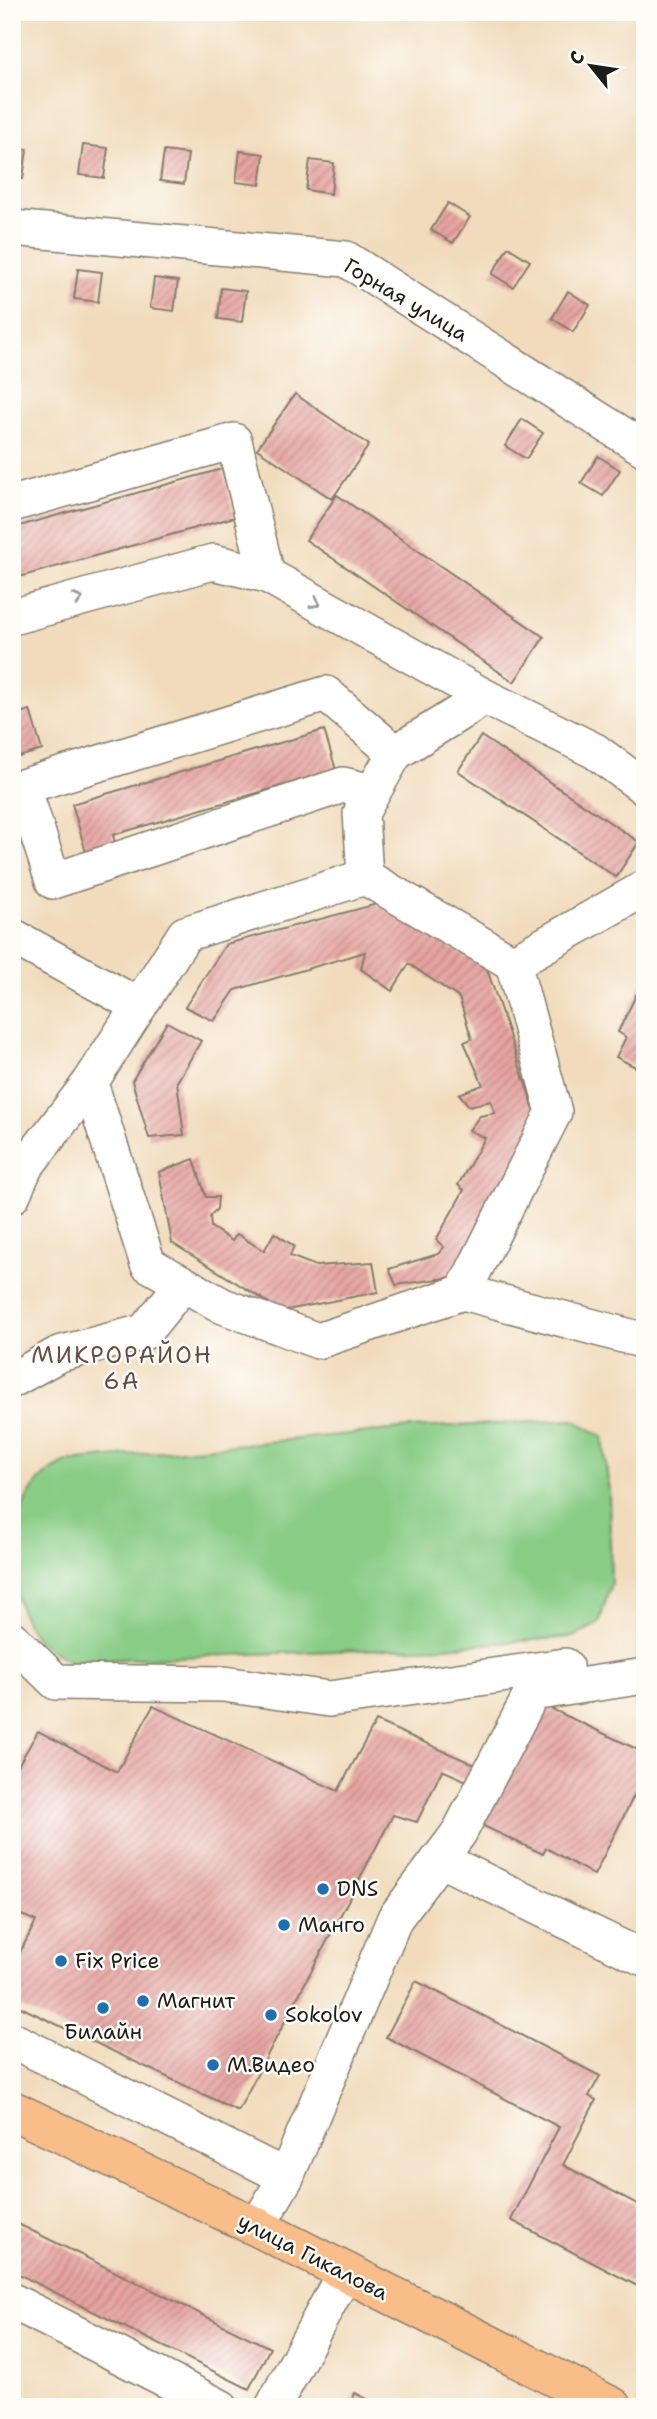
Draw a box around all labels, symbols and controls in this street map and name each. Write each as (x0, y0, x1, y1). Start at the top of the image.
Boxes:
north arrow (556, 32, 626, 102)
text: С (563, 46, 590, 69)
street label: Горная улица (339, 252, 473, 348)
one-way arrow (72, 593, 84, 607)
one-way arrow (309, 595, 321, 608)
district label: МИКРОРАЙОН 6А (31, 1340, 213, 1396)
place label: DNS (337, 1875, 378, 1903)
marker: DNS (315, 1881, 331, 1897)
place label: Манго (298, 1911, 365, 1939)
marker: Манго (276, 1917, 292, 1933)
place label: Fix Price (75, 1947, 159, 1975)
marker: Fix Price (53, 1953, 69, 1969)
place label: Магнит (157, 1987, 236, 2015)
marker: Магнит (135, 1993, 151, 2009)
marker: Билайн (95, 2000, 111, 2016)
place label: Sokolov (285, 2001, 363, 2029)
marker: Sokolov (263, 2007, 279, 2023)
place label: Билайн (64, 2018, 142, 2046)
place label: М.Видео (227, 2051, 315, 2079)
marker: М.Видео (205, 2057, 221, 2073)
street label: улица Гикалова (233, 2207, 393, 2307)

